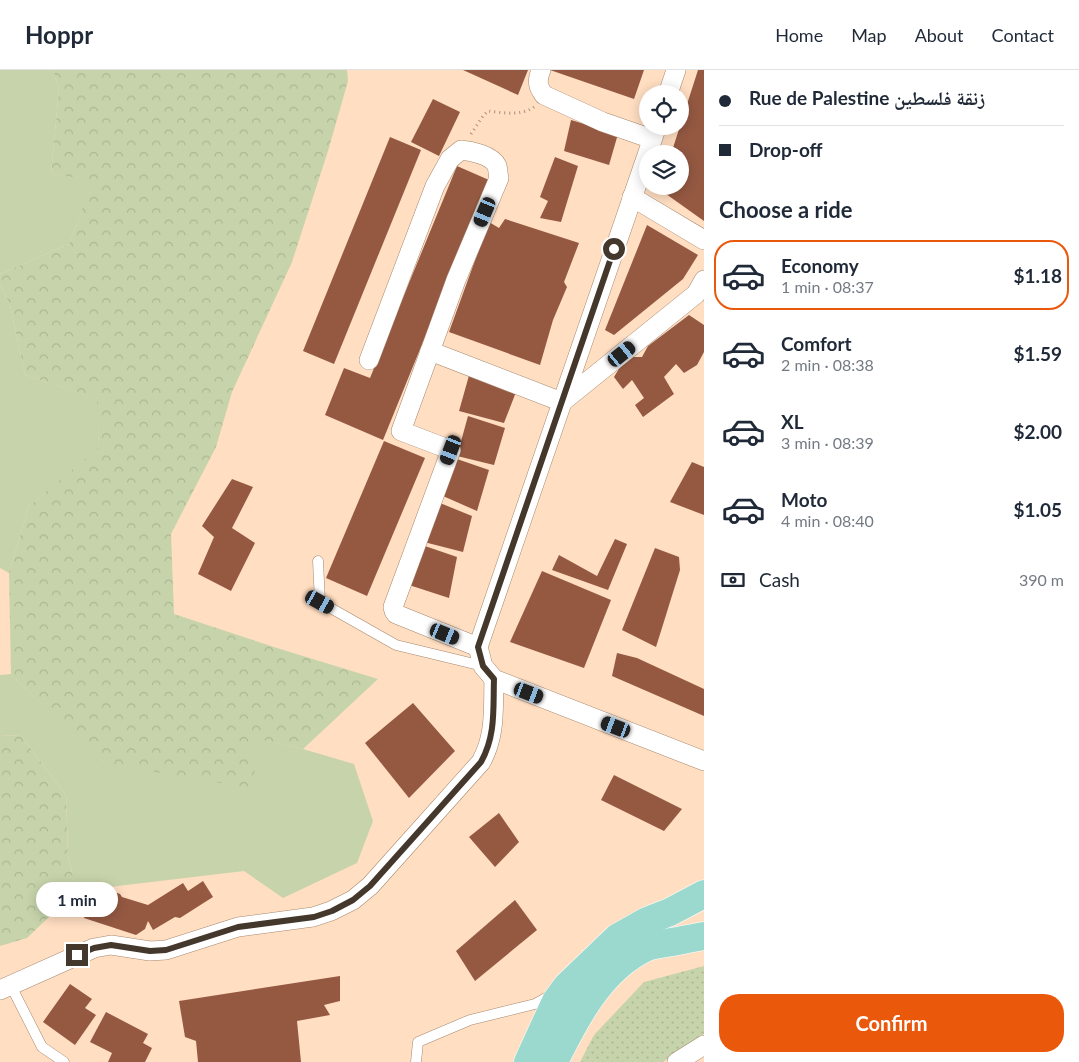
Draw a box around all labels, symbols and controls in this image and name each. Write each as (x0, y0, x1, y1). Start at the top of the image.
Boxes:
text: Hoppr (25, 20, 93, 49)
text: Home (775, 24, 823, 46)
text: Map (851, 24, 887, 46)
text: About (915, 24, 964, 46)
text: Contact (992, 24, 1054, 46)
map controls (639, 85, 689, 195)
button: locate (639, 85, 689, 135)
text: Rue de Palestine زنقة فلسطين (749, 86, 985, 109)
text: Drop-off (749, 138, 823, 161)
button: layers (639, 145, 689, 195)
car (472, 195, 497, 229)
text: Choose a ride (719, 196, 853, 223)
route start (603, 238, 625, 260)
icon: car (721, 253, 766, 298)
text: Economy (781, 254, 859, 277)
text: $1.18 (1013, 264, 1062, 287)
text: 1 min · 08:37 (781, 277, 874, 296)
icon: car (721, 331, 766, 376)
text: Comfort (781, 332, 852, 355)
car (605, 339, 638, 369)
text: $1.59 (1013, 342, 1062, 365)
text: 2 min · 08:38 (781, 355, 874, 374)
icon: car (721, 409, 766, 454)
text: XL (781, 410, 804, 433)
text: $2.00 (1013, 420, 1062, 443)
car (438, 433, 463, 467)
text: 3 min · 08:39 (781, 433, 874, 452)
icon: car (721, 487, 766, 532)
text: Moto (781, 488, 827, 511)
text: $1.05 (1013, 498, 1062, 521)
text: 4 min · 08:40 (781, 511, 874, 530)
icon: cash (719, 566, 747, 594)
text: Cash (759, 568, 800, 591)
text: 390 m (1019, 570, 1064, 589)
car (303, 588, 336, 616)
car (428, 621, 461, 647)
car (512, 681, 545, 705)
car (599, 715, 632, 739)
callout: 1 min (36, 882, 118, 918)
text: 1 min (57, 890, 97, 909)
route end (66, 944, 88, 966)
button: Confirm (719, 994, 1064, 1052)

